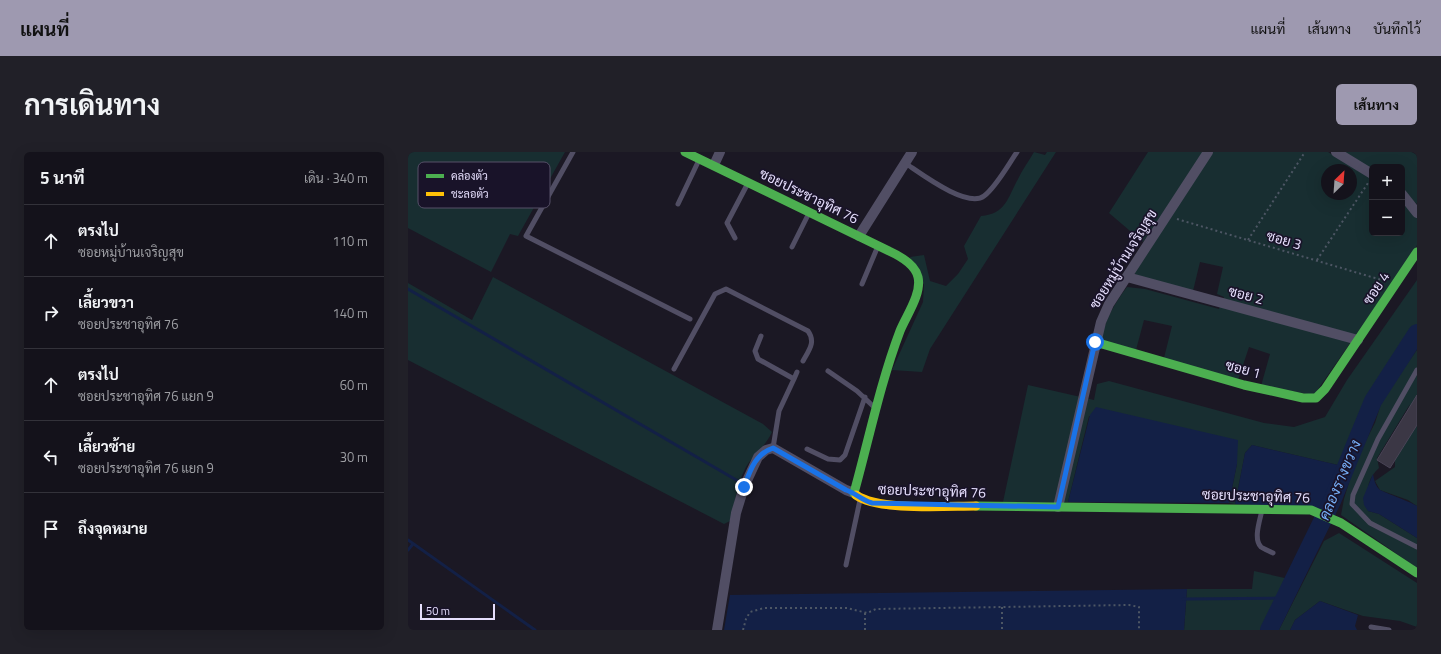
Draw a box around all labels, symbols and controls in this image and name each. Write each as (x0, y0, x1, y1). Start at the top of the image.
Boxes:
text: แผนที่ (20, 14, 69, 43)
text: แผนที่ (1250, 18, 1285, 39)
text: เส้นทาง (1307, 18, 1351, 39)
text: บันทึกไว้ (1373, 18, 1421, 39)
text: การเดินทาง (24, 83, 160, 126)
button: เส้นทาง (1336, 84, 1417, 125)
legend (418, 162, 550, 208)
street label: ซอยประชาอุทิศ 76 (756, 162, 863, 229)
north arrow (1321, 164, 1357, 200)
map controls (1369, 164, 1405, 236)
button: + (1369, 164, 1405, 200)
text: 5 นาที (40, 165, 85, 191)
text: เดิน · 340 m (304, 168, 368, 188)
text: คล่องตัว (451, 168, 488, 184)
text: ชะลอตัว (451, 186, 489, 202)
button: − (1369, 200, 1405, 236)
street label: ซอยหมู่บ้านเจริญสุข (1083, 205, 1162, 313)
text: ตรงไป (78, 219, 119, 242)
street label: ซอย 3 (1264, 224, 1304, 255)
icon: ahead (40, 230, 62, 252)
text: 110 m (332, 231, 368, 251)
text: ซอยหมู่บ้านเจริญสุข (78, 242, 184, 262)
street label: ซอย 4 (1357, 267, 1394, 308)
street label: ซอย 2 (1226, 280, 1266, 309)
text: เลี้ยวขวา (78, 291, 134, 314)
icon: right (40, 302, 62, 324)
text: 140 m (332, 303, 368, 323)
text: ซอยประชาอุทิศ 76 (78, 314, 178, 334)
route start (1086, 333, 1104, 351)
street label: ซอย 1 (1223, 354, 1263, 383)
text: ตรงไป (78, 363, 119, 386)
icon: ahead (40, 374, 62, 396)
text: 60 m (340, 375, 368, 395)
text: ซอยประชาอุทิศ 76 แยก 9 (78, 386, 214, 406)
text: เลี้ยวซ้าย (78, 435, 135, 458)
water label: คลองรางขวาง (1312, 436, 1367, 524)
icon: left (40, 446, 62, 468)
text: 30 m (340, 447, 368, 467)
text: ซอยประชาอุทิศ 76 แยก 9 (78, 458, 214, 478)
route end (735, 478, 753, 496)
street label: ซอยประชาอุทิศ 76 (878, 478, 987, 503)
street label: ซอยประชาอุทิศ 76 (1202, 483, 1311, 508)
text: ถึงจุดหมาย (78, 517, 148, 540)
icon: arrive (40, 518, 62, 540)
scale bar (420, 602, 495, 621)
text: 50 m (426, 603, 450, 619)

